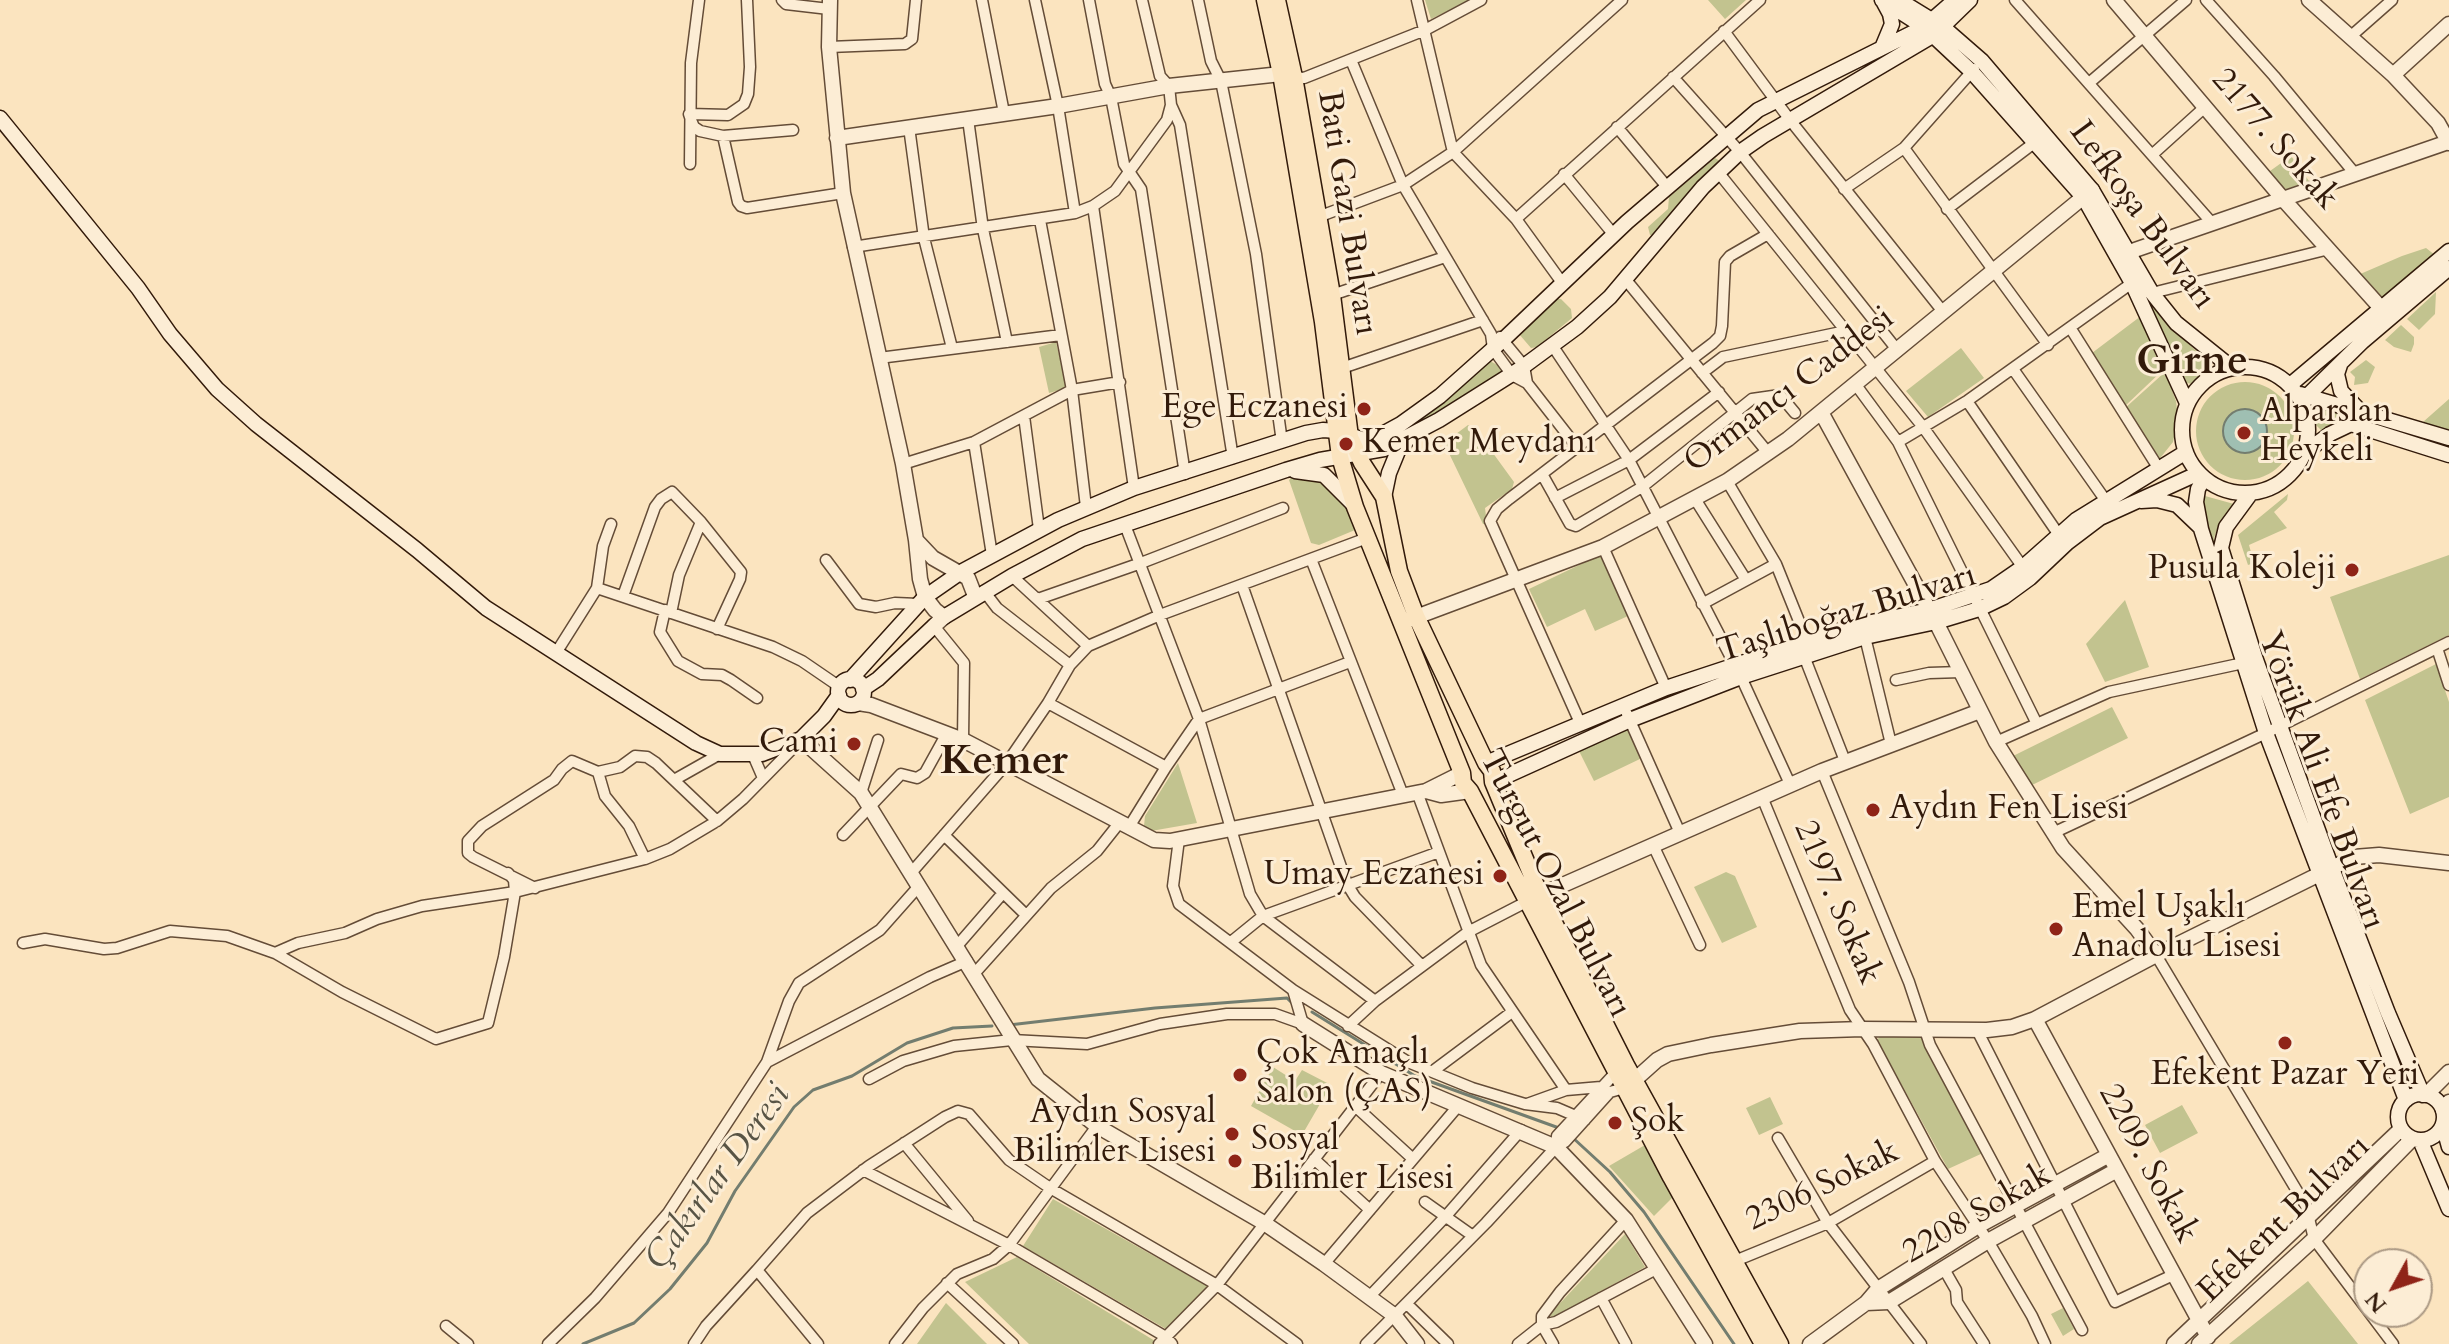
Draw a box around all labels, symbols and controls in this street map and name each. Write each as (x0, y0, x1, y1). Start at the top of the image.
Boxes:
street label: 2177. Sokak (2202, 61, 2346, 219)
street label: Bati Gazi Bulvarı (1307, 88, 1385, 338)
street label: Lefkoşa Bulvarı (2059, 114, 2223, 318)
street label: Ormancı Caddesi (1677, 299, 1903, 483)
district label: Girne (2136, 338, 2248, 388)
place label: Ege Eczanesi (1161, 389, 1348, 429)
place label: Alparslan Heykeli (2260, 393, 2392, 472)
marker: Ege Eczanesi (1355, 400, 1373, 418)
place label: Kemer Meydanı (1362, 424, 1596, 464)
marker: Alparslan Heykeli (2235, 424, 2253, 442)
marker: Kemer Meydanı (1337, 435, 1355, 453)
place label: Pusula Koleji (2148, 550, 2336, 590)
street label: Taşlıboğaz Bulvarı (1713, 556, 1981, 674)
marker: Pusula Koleji (2343, 561, 2361, 579)
street label: Yörük Ali Efe Bulvarı (2247, 627, 2393, 935)
place label: Cami (759, 724, 838, 764)
marker: Cami (845, 735, 863, 753)
district label: Kemer (940, 738, 1068, 788)
street label: Turgut Ozal Bulvarı (1469, 743, 1639, 1025)
place label: Aydın Fen Lisesi (1889, 790, 2128, 830)
marker: Aydın Fen Lisesi (1864, 801, 1882, 819)
street label: 2197. Sokak (1783, 815, 1889, 991)
place label: Umay Eczanesi (1264, 856, 1484, 896)
marker: Umay Eczanesi (1491, 867, 1509, 885)
place label: Emel Uşaklı Anadolu Lisesi (2072, 889, 2281, 968)
marker: Emel Uşaklı Anadolu Lisesi (2047, 920, 2065, 938)
marker: Efekent Pazar Yeri (2276, 1034, 2294, 1052)
place label: Çok Amaçlı Salon (ÇAS) (1256, 1035, 1432, 1114)
place label: Efekent Pazar Yeri (2151, 1056, 2419, 1096)
marker: Çok Amaçlı Salon (ÇAS) (1231, 1066, 1249, 1084)
water label: Çakırlar Deresi (637, 1077, 801, 1279)
street label: 2209. Sokak (2088, 1078, 2206, 1250)
place label: Aydın Sosyal Bilimler Lisesi (1013, 1094, 1216, 1174)
place label: Şok (1631, 1103, 1685, 1143)
marker: Şok (1606, 1114, 1624, 1132)
place label: Sosyal Bilimler Lisesi (1251, 1121, 1454, 1200)
marker: Aydın Sosyal Bilimler Lisesi (1223, 1125, 1241, 1143)
street label: Efekent Bulvarı (2190, 1128, 2380, 1312)
street label: 2306 Sokak (1740, 1132, 1906, 1242)
marker: Sosyal Bilimler Lisesi (1226, 1152, 1244, 1170)
street label: 2208 Sokak (1896, 1156, 2060, 1274)
north arrow (2353, 1248, 2433, 1328)
text: N (2359, 1285, 2394, 1319)

